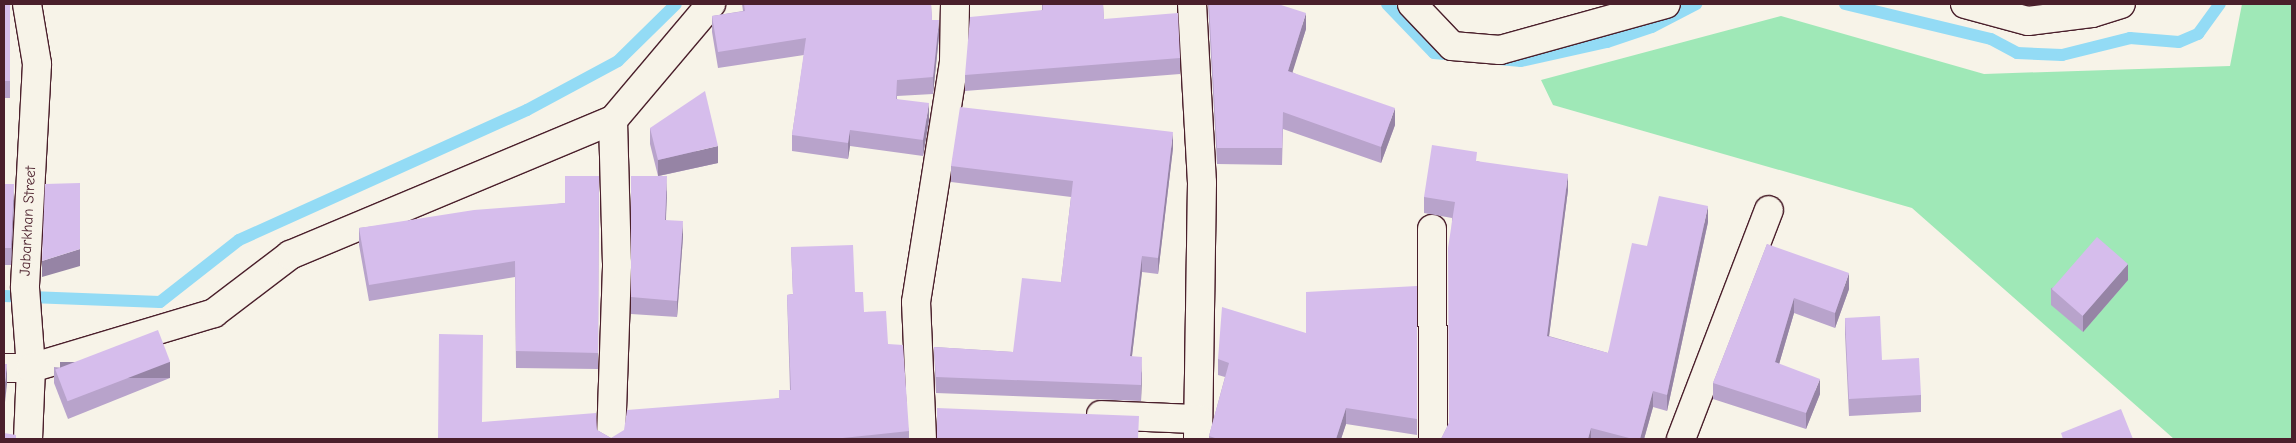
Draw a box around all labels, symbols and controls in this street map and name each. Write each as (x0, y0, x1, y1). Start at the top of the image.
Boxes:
street label: Jabarkhan Street (16, 165, 40, 277)

